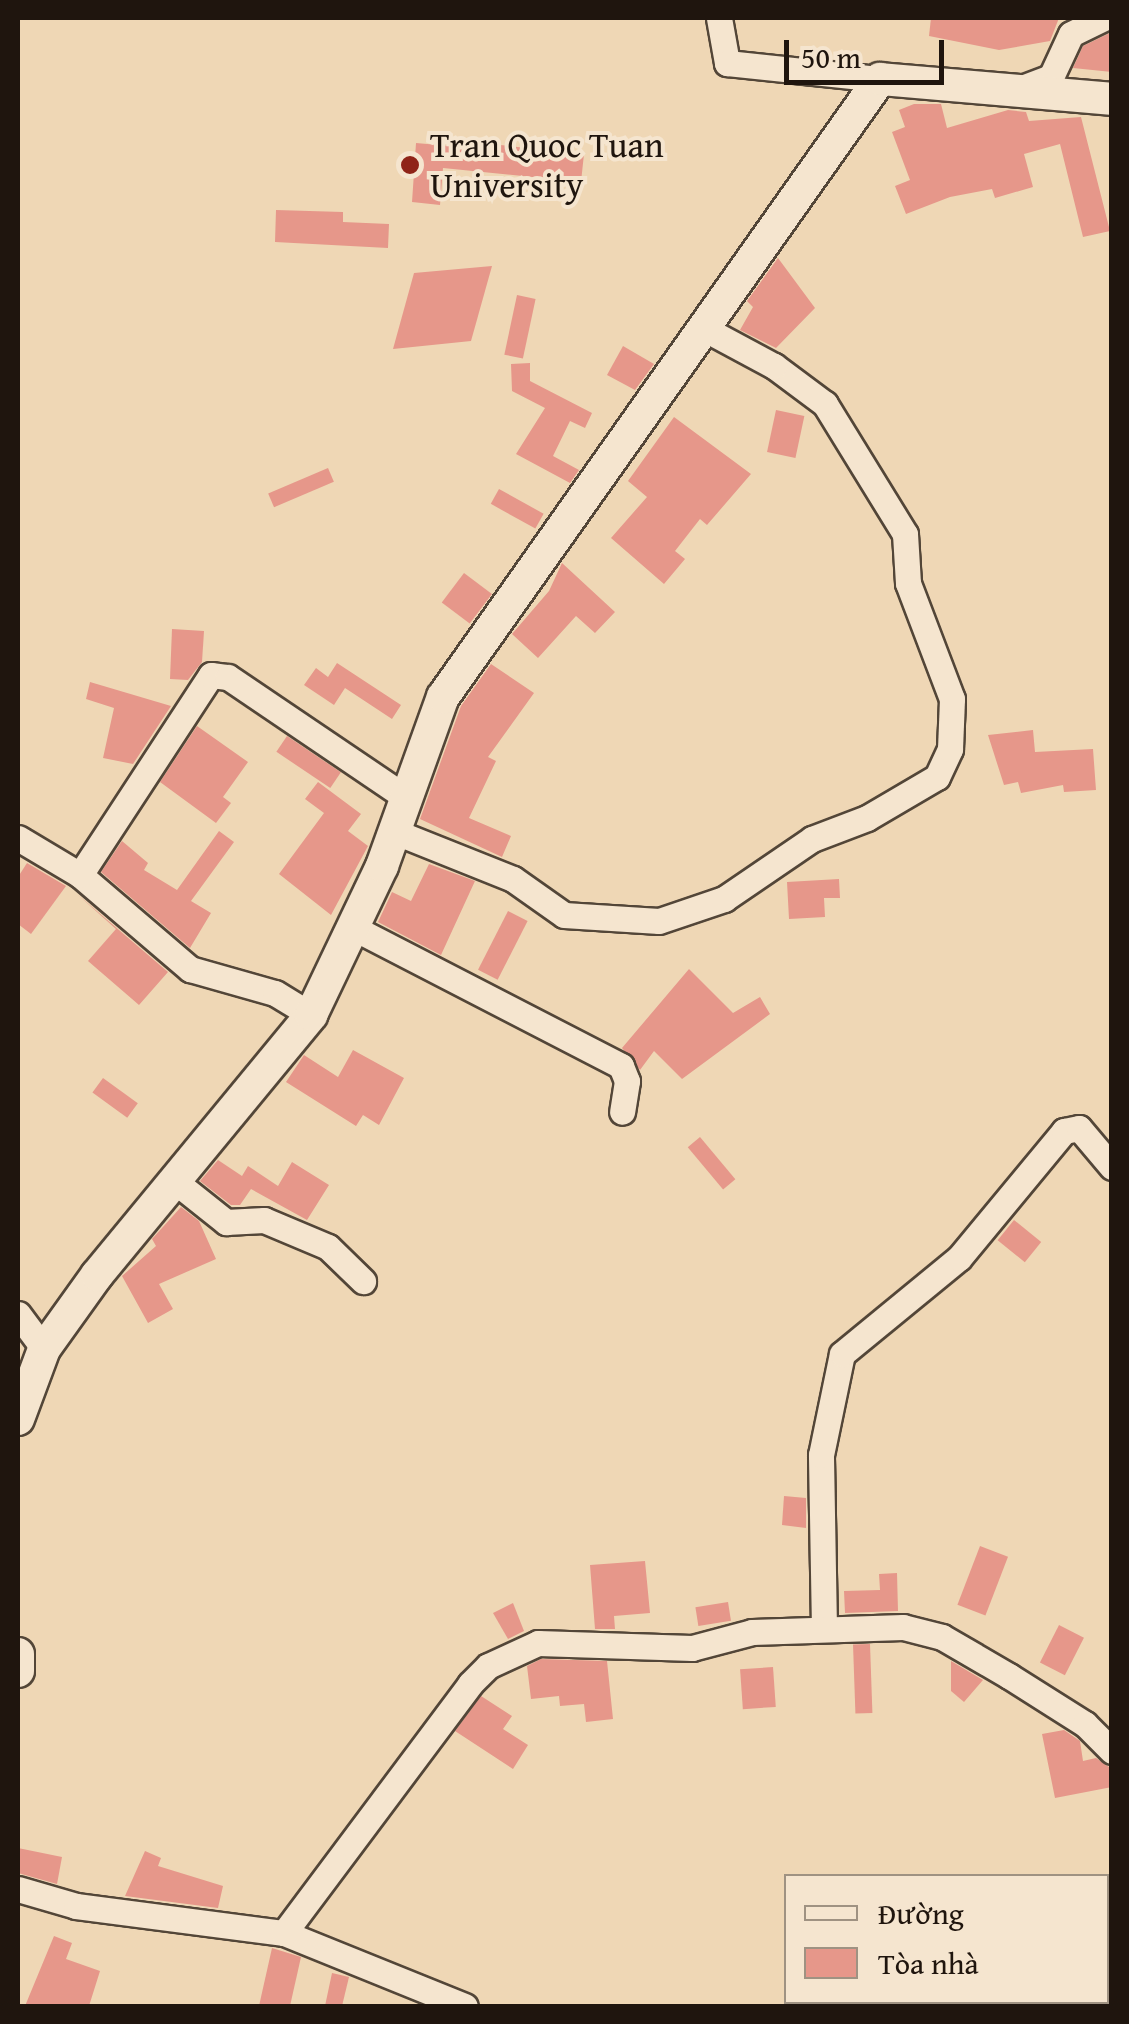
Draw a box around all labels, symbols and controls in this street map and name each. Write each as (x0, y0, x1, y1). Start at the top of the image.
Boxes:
scale bar (789, 20, 949, 82)
text: 50 m (801, 35, 861, 79)
place label: Tran Quoc Tuan University (430, 124, 664, 206)
marker: Tran Quoc Tuan University (399, 154, 421, 176)
legend (784, 1874, 1109, 2004)
text: Đường (878, 1891, 964, 1935)
text: Tòa nhà (878, 1941, 979, 1985)

